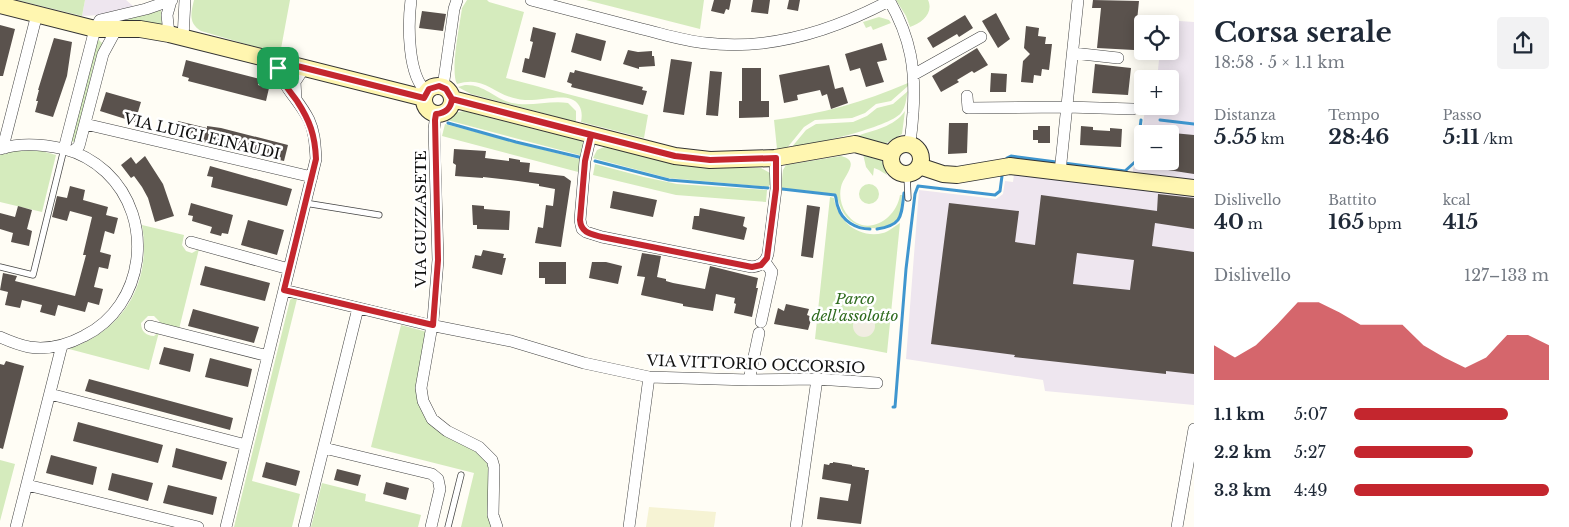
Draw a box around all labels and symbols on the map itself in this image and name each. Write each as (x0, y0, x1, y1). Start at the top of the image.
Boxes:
pin (257, 47, 299, 89)
street label: VIA LUIGI EINAUDI (121, 109, 282, 163)
street label: VIA GUZZASETE (411, 150, 430, 289)
park label: Parco dell'assolotto (812, 289, 899, 325)
street label: VIA VITTORIO OCCORSIO (645, 351, 866, 377)

